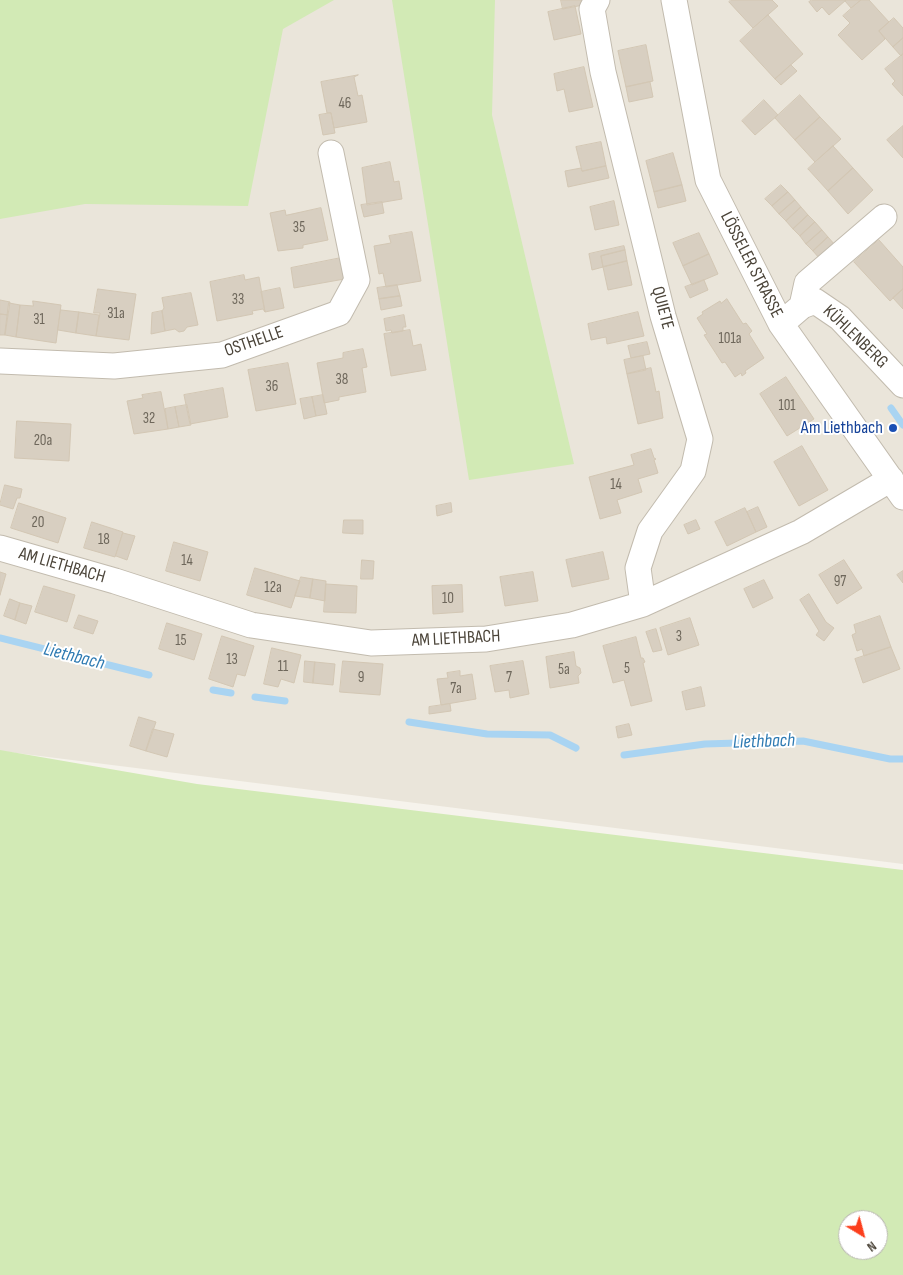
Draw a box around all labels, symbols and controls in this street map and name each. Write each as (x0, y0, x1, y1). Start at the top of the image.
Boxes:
house number: 46 (339, 95, 351, 113)
street label: LÖSSELER STRASSE (715, 208, 787, 322)
house number: 35 (293, 219, 305, 237)
street label: QUIETE (646, 284, 678, 332)
house number: 33 (232, 291, 244, 309)
street label: KÜHLENBERG (818, 301, 892, 373)
house number: 31a (107, 305, 125, 323)
house number: 31 (33, 311, 45, 329)
street label: OSTHELLE (222, 322, 286, 362)
house number: 101a (718, 330, 742, 348)
house number: 38 (336, 371, 348, 389)
house number: 36 (266, 378, 278, 396)
house number: 101 (778, 397, 796, 415)
house number: 32 (143, 410, 155, 428)
place label: Am Liethbach (801, 417, 883, 439)
marker: Am Liethbach (887, 422, 899, 434)
house number: 20a (34, 432, 52, 450)
house number: 14 (610, 476, 622, 494)
house number: 20 (32, 514, 44, 532)
house number: 18 (98, 531, 110, 549)
street label: AM LIETHBACH (16, 543, 108, 589)
house number: 14 (181, 552, 193, 570)
house number: 97 (834, 573, 846, 591)
house number: 12a (264, 579, 282, 597)
house number: 10 (442, 590, 454, 608)
street label: AM LIETHBACH (411, 626, 501, 652)
house number: 3 (676, 628, 682, 646)
house number: 15 (175, 632, 187, 650)
water label: Liethbach (41, 638, 107, 676)
house number: 13 (226, 651, 238, 669)
house number: 11 (278, 658, 288, 676)
house number: 5 (624, 660, 630, 678)
house number: 5a (558, 661, 570, 679)
house number: 9 (358, 669, 364, 687)
house number: 7 (506, 669, 512, 687)
house number: 7a (450, 680, 462, 698)
water label: Liethbach (733, 730, 795, 754)
north arrow (838, 1210, 888, 1260)
text: N (864, 1238, 880, 1256)

